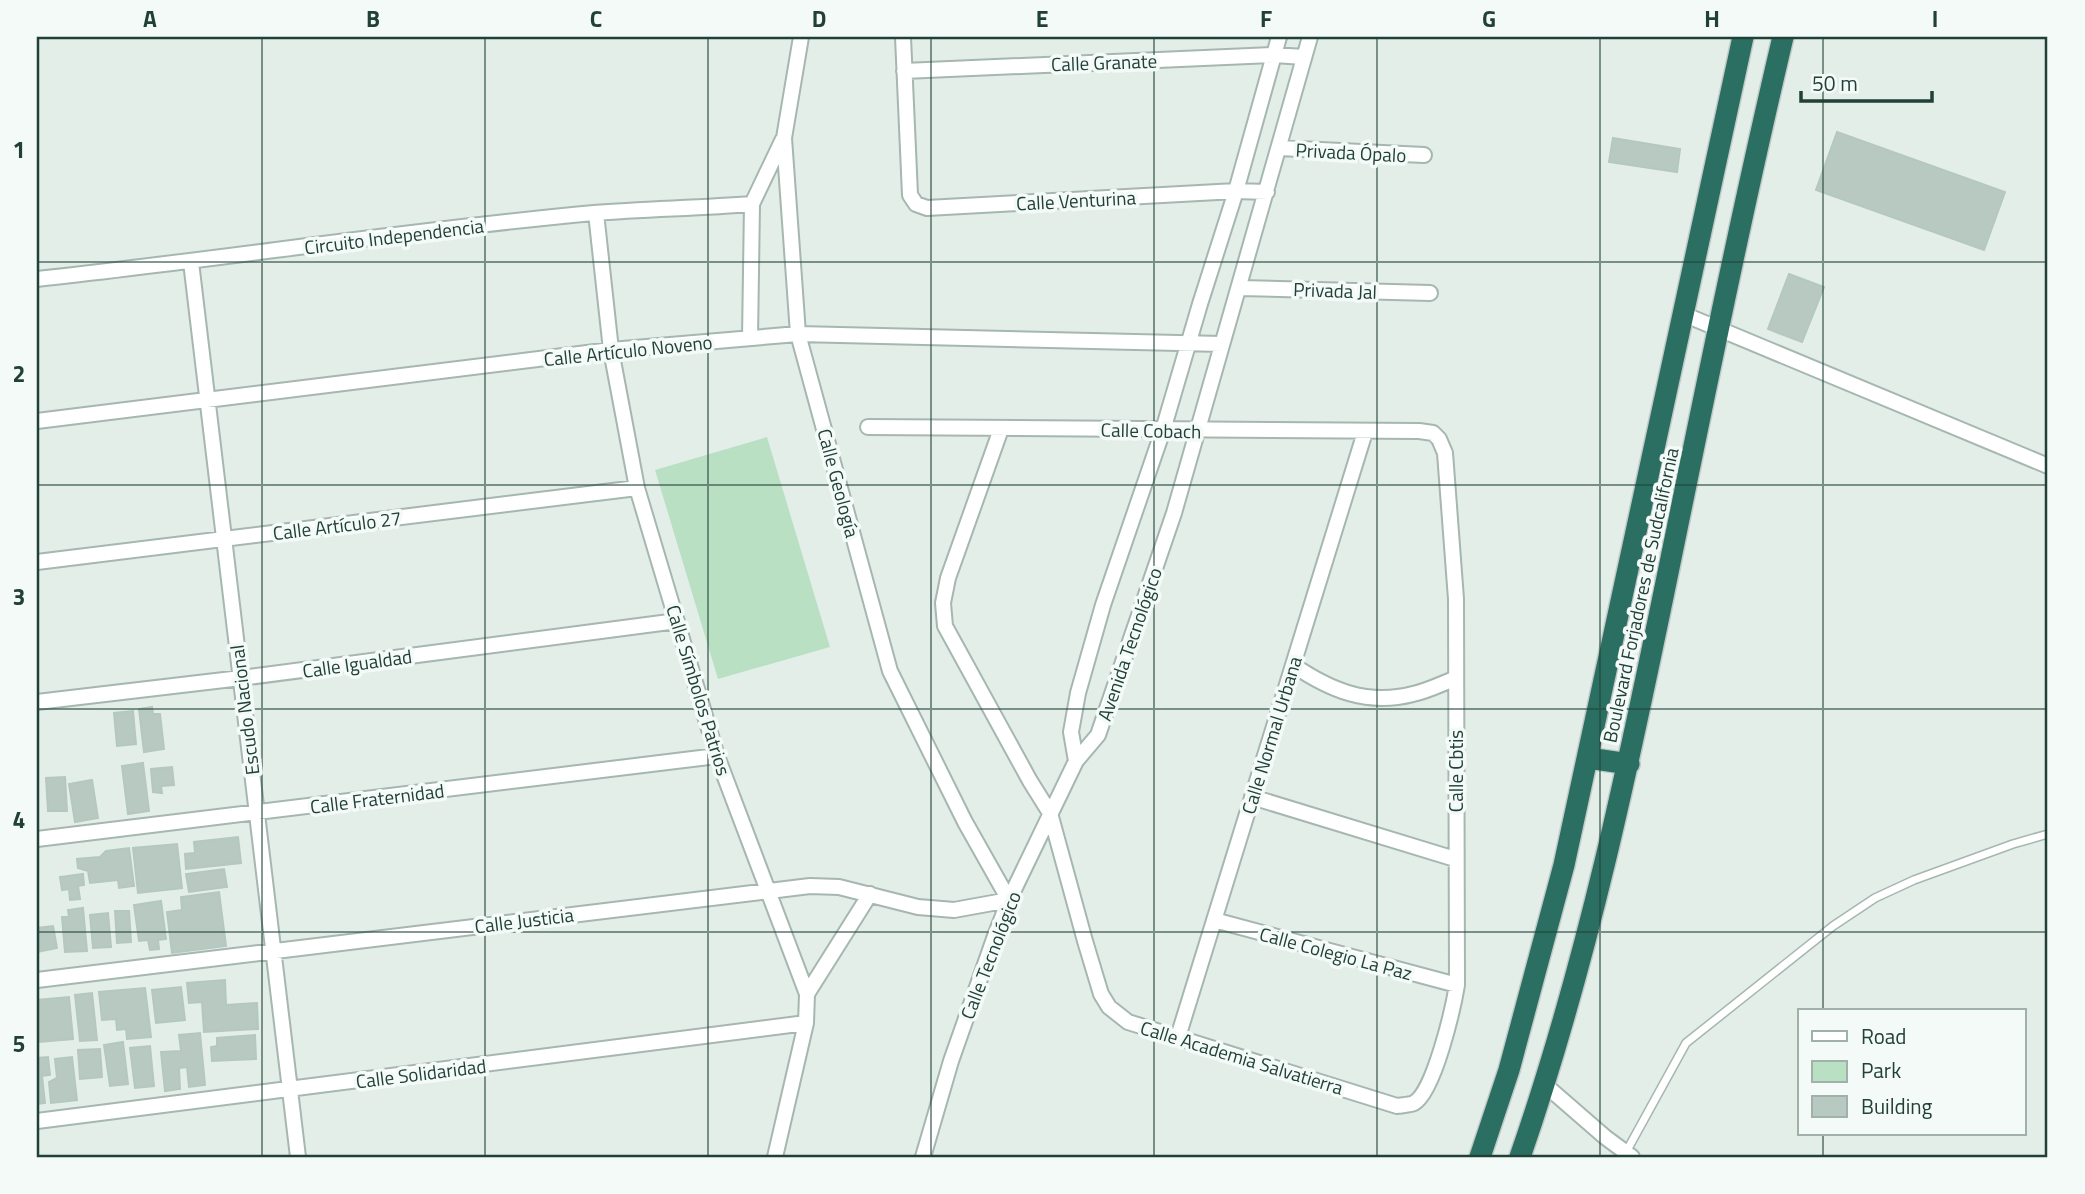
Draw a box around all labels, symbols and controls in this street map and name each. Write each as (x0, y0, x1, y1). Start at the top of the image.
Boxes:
text: A (143, 1, 157, 36)
text: B (366, 1, 380, 36)
text: C (590, 1, 602, 36)
text: D (812, 1, 826, 36)
text: E (1036, 1, 1048, 36)
text: F (1260, 1, 1272, 36)
text: G (1482, 1, 1496, 36)
text: H (1704, 1, 1720, 36)
text: I (1932, 1, 1938, 36)
street label: Calle Granate (1050, 46, 1158, 78)
scale bar (1801, 60, 1933, 104)
text: 50 m (1812, 67, 1858, 99)
text: 1 (13, 132, 25, 167)
street label: Privada Ópalo (1295, 135, 1407, 169)
street label: Calle Venturina (1015, 182, 1137, 218)
street label: Circuito Independencia (303, 211, 486, 261)
street label: Privada Jal (1293, 274, 1377, 306)
street label: Calle Artículo Noveno (542, 327, 714, 373)
text: 2 (13, 356, 25, 391)
street label: Calle Cobach (1100, 415, 1202, 445)
street label: Calle Geología (811, 425, 868, 541)
street label: Boulevard Forjadores de Sudcalifornia (1595, 444, 1686, 745)
street label: Calle Artículo 27 (271, 503, 403, 547)
street label: Avenida Tecnológico (1089, 563, 1169, 725)
text: 3 (13, 579, 25, 614)
street label: Calle Símbolos Patrios (659, 601, 739, 779)
street label: Calle Igualdad (300, 641, 414, 685)
street label: Escudo Nacional (222, 643, 266, 777)
street label: Calle Normal Urbana (1233, 652, 1309, 818)
street label: Calle Cbtis (1441, 730, 1470, 812)
street label: Calle Fraternidad (308, 775, 446, 821)
text: 4 (13, 802, 25, 837)
street label: Calle Tecnológico (952, 887, 1028, 1023)
street label: Calle Justicia (473, 899, 576, 940)
street label: Calle Colegio La Paz (1256, 919, 1416, 987)
legend (1798, 1009, 2025, 1134)
street label: Calle Academia Salvatierra (1137, 1012, 1347, 1102)
text: Road (1861, 1020, 1906, 1052)
text: 5 (13, 1026, 25, 1061)
street label: Calle Solidaridad (354, 1051, 488, 1095)
text: Park (1861, 1054, 1901, 1086)
text: Building (1861, 1090, 1933, 1122)

